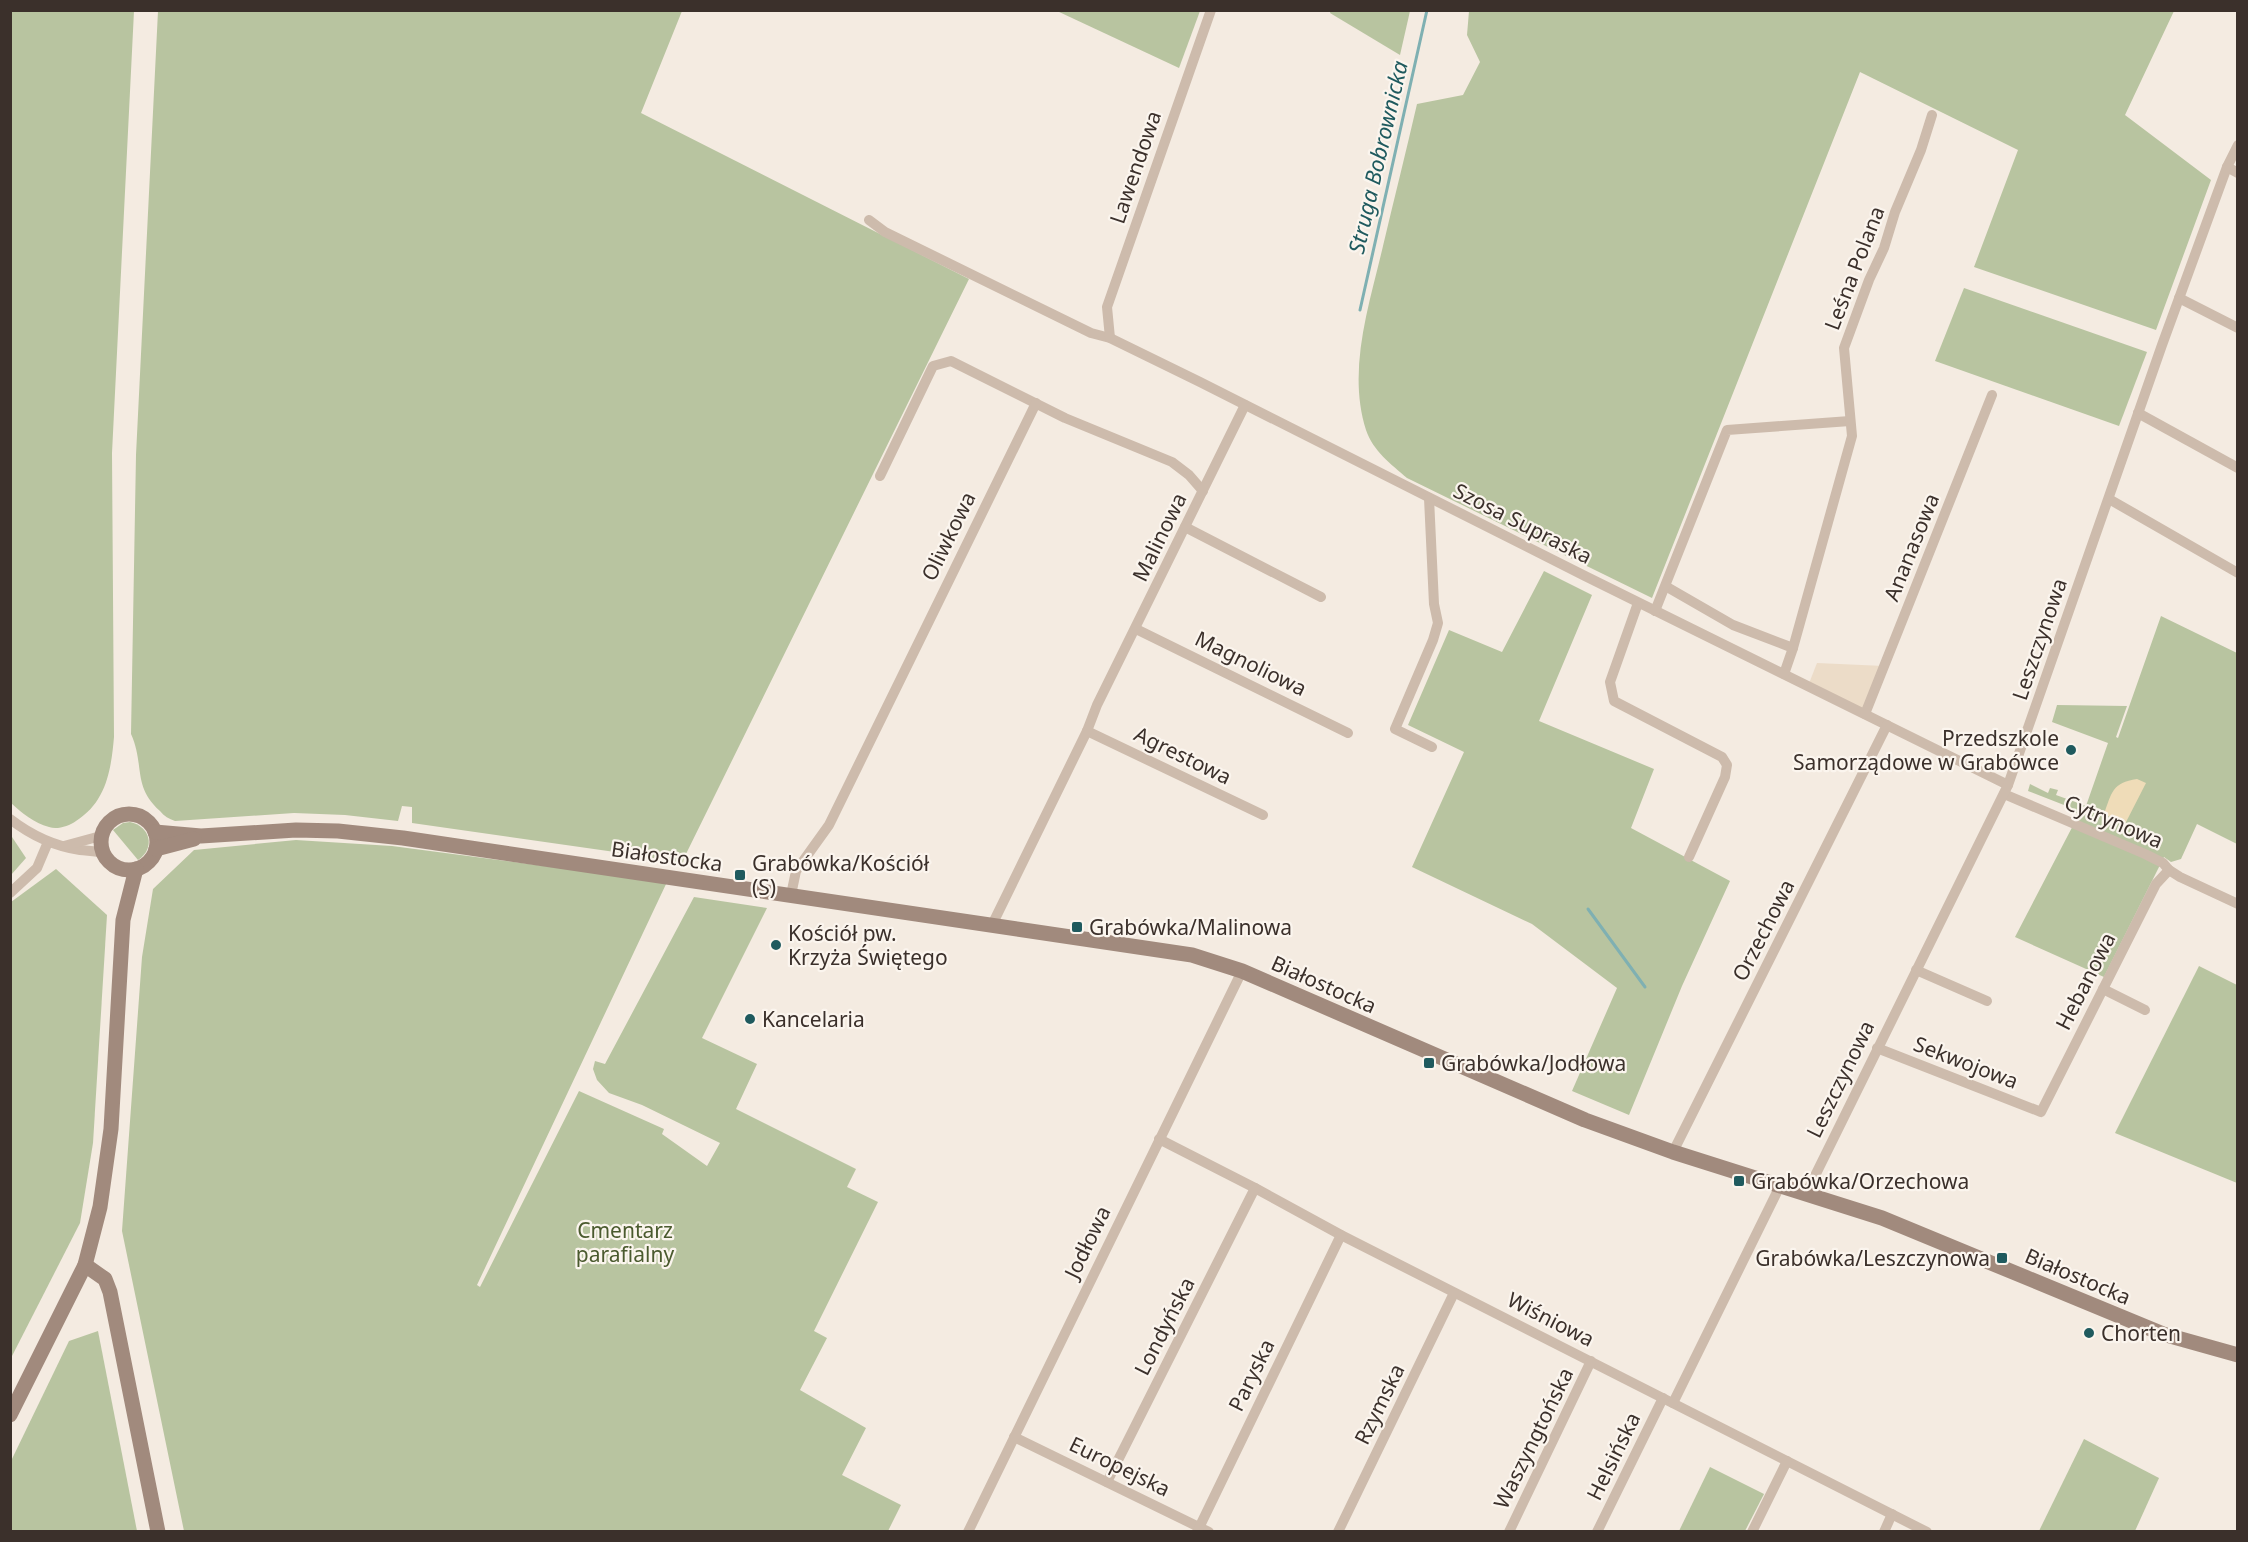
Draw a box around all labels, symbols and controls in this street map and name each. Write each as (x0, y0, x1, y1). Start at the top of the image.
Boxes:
water label: Struga Bobrownicka (1340, 57, 1414, 256)
street label: Lawendowa (1103, 107, 1167, 227)
street label: Leśna Polana (1818, 202, 1890, 334)
street label: Szosa Supraska (1449, 476, 1597, 570)
street label: Oliwkowa (914, 487, 982, 585)
street label: Malinowa (1126, 488, 1192, 586)
street label: Ananasowa (1877, 489, 1945, 605)
street label: Leszczynowa (2005, 574, 2073, 704)
street label: Magnoliowa (1191, 624, 1311, 702)
street label: Agrestowa (1130, 719, 1236, 791)
place label: Przedszkole Samorządowe w Grabówce (1793, 724, 2059, 776)
marker: Przedszkole Samorządowe w Grabówce (2064, 743, 2078, 757)
street label: Cytrynowa (2060, 788, 2168, 854)
street label: Białostocka (609, 834, 725, 878)
place label: Grabówka/Kościół (S) (752, 849, 930, 901)
marker: Grabówka/Kościół (S) (733, 868, 747, 882)
street label: Orzechowa (1725, 874, 1801, 986)
place label: Grabówka/Malinowa (1089, 913, 1292, 941)
place label: Kościół pw. Krzyża Świętego (788, 919, 948, 971)
marker: Grabówka/Malinowa (1070, 920, 1084, 934)
street label: Hebanowa (2049, 928, 2121, 1034)
marker: Kościół pw. Krzyża Świętego (769, 938, 783, 952)
street label: Białostocka (1267, 948, 1381, 1020)
place label: Kancelaria (762, 1005, 865, 1033)
marker: Kancelaria (743, 1012, 757, 1026)
street label: Leszczynowa (1800, 1016, 1880, 1142)
street label: Sekwojowa (1910, 1029, 2022, 1095)
place label: Grabówka/Jodłowa (1441, 1049, 1626, 1077)
marker: Grabówka/Jodłowa (1422, 1056, 1436, 1070)
place label: Grabówka/Orzechowa (1751, 1167, 1969, 1195)
marker: Grabówka/Orzechowa (1732, 1174, 1746, 1188)
street label: Jodłowa (1057, 1201, 1117, 1285)
park label: Cmentarz parafialny (576, 1216, 674, 1268)
street label: Białostocka (2021, 1241, 2135, 1311)
place label: Grabówka/Leszczynowa (1755, 1244, 1990, 1272)
marker: Grabówka/Leszczynowa (1995, 1251, 2009, 1265)
street label: Londyńska (1127, 1272, 1201, 1380)
street label: Wiśniowa (1503, 1285, 1599, 1353)
place label: Chorten (2101, 1319, 2181, 1347)
marker: Chorten (2082, 1326, 2096, 1340)
street label: Paryska (1222, 1334, 1280, 1416)
street label: Rzymska (1347, 1359, 1411, 1449)
street label: Waszyngtońska (1487, 1363, 1579, 1513)
street label: Helsińska (1580, 1407, 1646, 1505)
street label: Europejska (1065, 1430, 1175, 1502)

